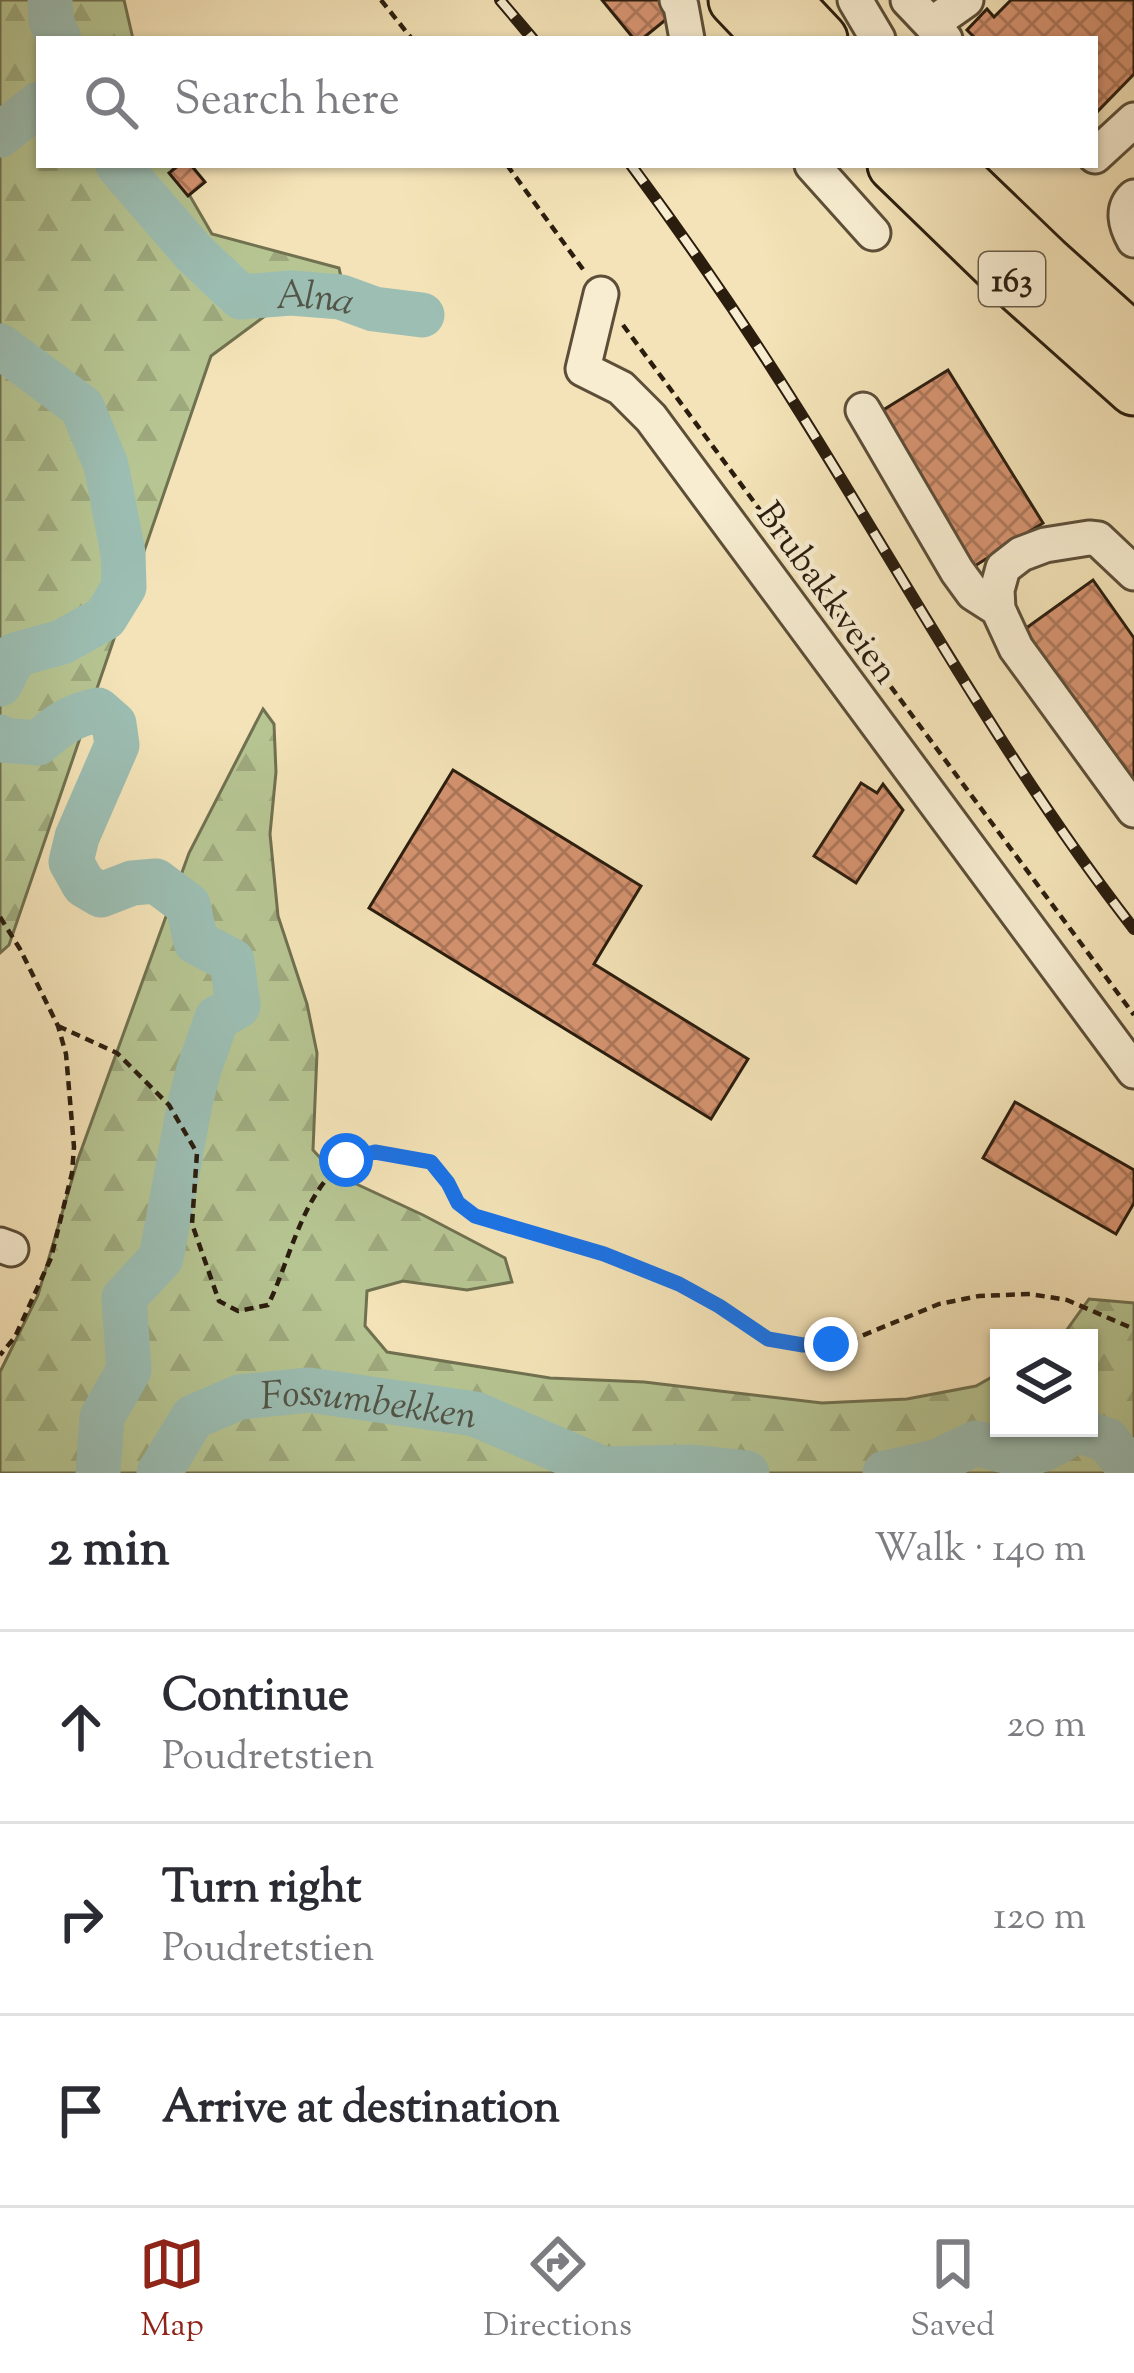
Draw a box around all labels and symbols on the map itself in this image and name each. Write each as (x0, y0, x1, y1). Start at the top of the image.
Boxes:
road number: 163 (979, 252, 1045, 306)
water label: Alna (273, 269, 362, 333)
street label: Brubakkveien (742, 492, 910, 696)
route start (319, 1133, 373, 1187)
route end (804, 1317, 858, 1371)
water label: Fossumbekken (258, 1367, 480, 1447)

